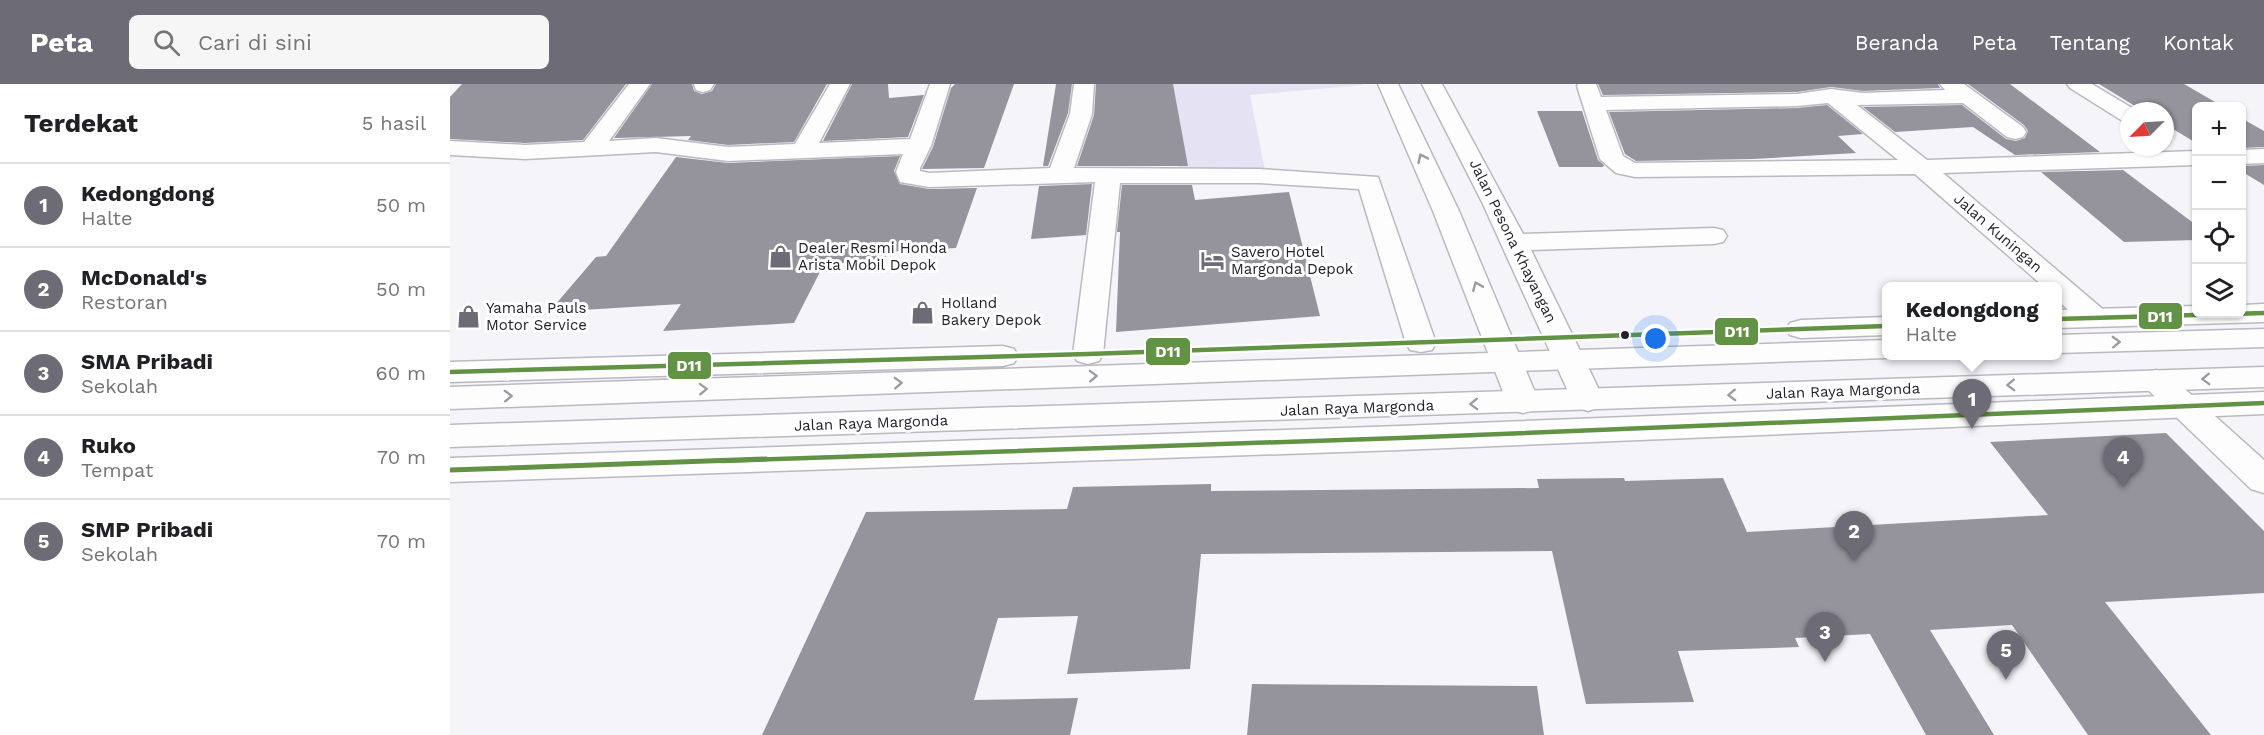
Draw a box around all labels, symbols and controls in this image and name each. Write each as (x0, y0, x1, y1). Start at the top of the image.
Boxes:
search box (129, 15, 549, 69)
text: Peta (30, 26, 93, 59)
icon: search (150, 26, 183, 59)
text: Cari di sini (198, 30, 312, 55)
text: Beranda (1855, 30, 1939, 55)
text: Peta (1972, 30, 2017, 55)
text: Tentang (2050, 30, 2130, 55)
text: Kontak (2163, 30, 2234, 55)
north arrow (2120, 102, 2174, 156)
map controls (2192, 102, 2246, 318)
button: + (2192, 102, 2246, 156)
text: Terdekat (24, 108, 138, 138)
text: 5 hasil (362, 111, 426, 135)
one-way arrow (1417, 154, 1429, 165)
street label: Jalan Pesona Khayangan (1466, 156, 1560, 326)
button: − (2192, 156, 2246, 210)
text: Kedongdong (81, 181, 214, 206)
street label: Jalan Kuningan (1950, 190, 2046, 276)
text: 1 (39, 193, 48, 217)
text: 50 m (376, 193, 426, 217)
text: Halte (81, 206, 133, 230)
button: locate (2192, 210, 2246, 264)
place label: Dealer Resmi Honda Arista Mobil Depok (798, 239, 947, 274)
place label: Savero Hotel Margonda Depok (1231, 243, 1354, 278)
shop icon: Dealer Resmi Honda Arista Mobil Depok (767, 244, 793, 270)
hotel icon: Savero Hotel Margonda Depok (1200, 248, 1226, 274)
button: layers (2192, 264, 2246, 318)
text: McDonald's (81, 265, 207, 290)
text: 2 (38, 277, 49, 301)
text: 50 m (376, 277, 426, 301)
one-way arrow (1472, 281, 1484, 292)
popup (1882, 282, 2062, 360)
text: Restoran (81, 290, 168, 314)
place label: Holland Bakery Depok (941, 294, 1042, 329)
text: Kedongdong (1906, 297, 2038, 322)
place label: Yamaha Pauls Motor Service (486, 299, 587, 334)
shop icon: Holland Bakery Depok (910, 299, 936, 325)
line badge: D11 (2138, 302, 2183, 330)
shop icon: Yamaha Pauls Motor Service (455, 304, 481, 330)
text: D11 (2147, 307, 2173, 326)
line badge: D11 (1714, 317, 1759, 346)
text: D11 (1724, 322, 1750, 341)
text: Halte (1906, 322, 1957, 346)
your location (1641, 324, 1670, 353)
unlabelled marker (1619, 329, 1631, 341)
one-way arrow (2111, 336, 2120, 348)
line badge: D11 (1145, 337, 1191, 366)
text: D11 (1155, 342, 1181, 361)
text: SMA Pribadi (81, 349, 213, 374)
line badge: D11 (667, 351, 712, 380)
text: D11 (676, 356, 702, 375)
text: 3 (38, 361, 49, 385)
text: 60 m (376, 361, 426, 385)
one-way arrow (1089, 370, 1098, 382)
one-way arrow (2201, 372, 2210, 385)
text: Sekolah (81, 374, 158, 398)
one-way arrow (894, 376, 903, 389)
street label: Jalan Raya Margonda (1766, 379, 1921, 403)
one-way arrow (2006, 379, 2015, 391)
pin: 1 (1952, 380, 1991, 429)
one-way arrow (699, 383, 708, 396)
one-way arrow (1727, 389, 1736, 401)
one-way arrow (504, 390, 513, 402)
street label: Jalan Raya Margonda (1280, 396, 1435, 420)
one-way arrow (1469, 397, 1478, 410)
street label: Jalan Raya Margonda (794, 411, 949, 435)
text: Ruko (81, 433, 136, 458)
pin: 4 (2104, 438, 2142, 487)
text: 4 (37, 445, 50, 469)
text: 70 m (377, 445, 426, 469)
text: Tempat (81, 458, 153, 482)
pin: 2 (1834, 512, 1874, 561)
text: SMP Pribadi (81, 517, 213, 542)
text: 5 (38, 529, 49, 553)
text: 70 m (377, 529, 426, 553)
text: Sekolah (81, 542, 158, 566)
pin: 3 (1806, 612, 1844, 662)
pin: 5 (1986, 630, 2026, 680)

